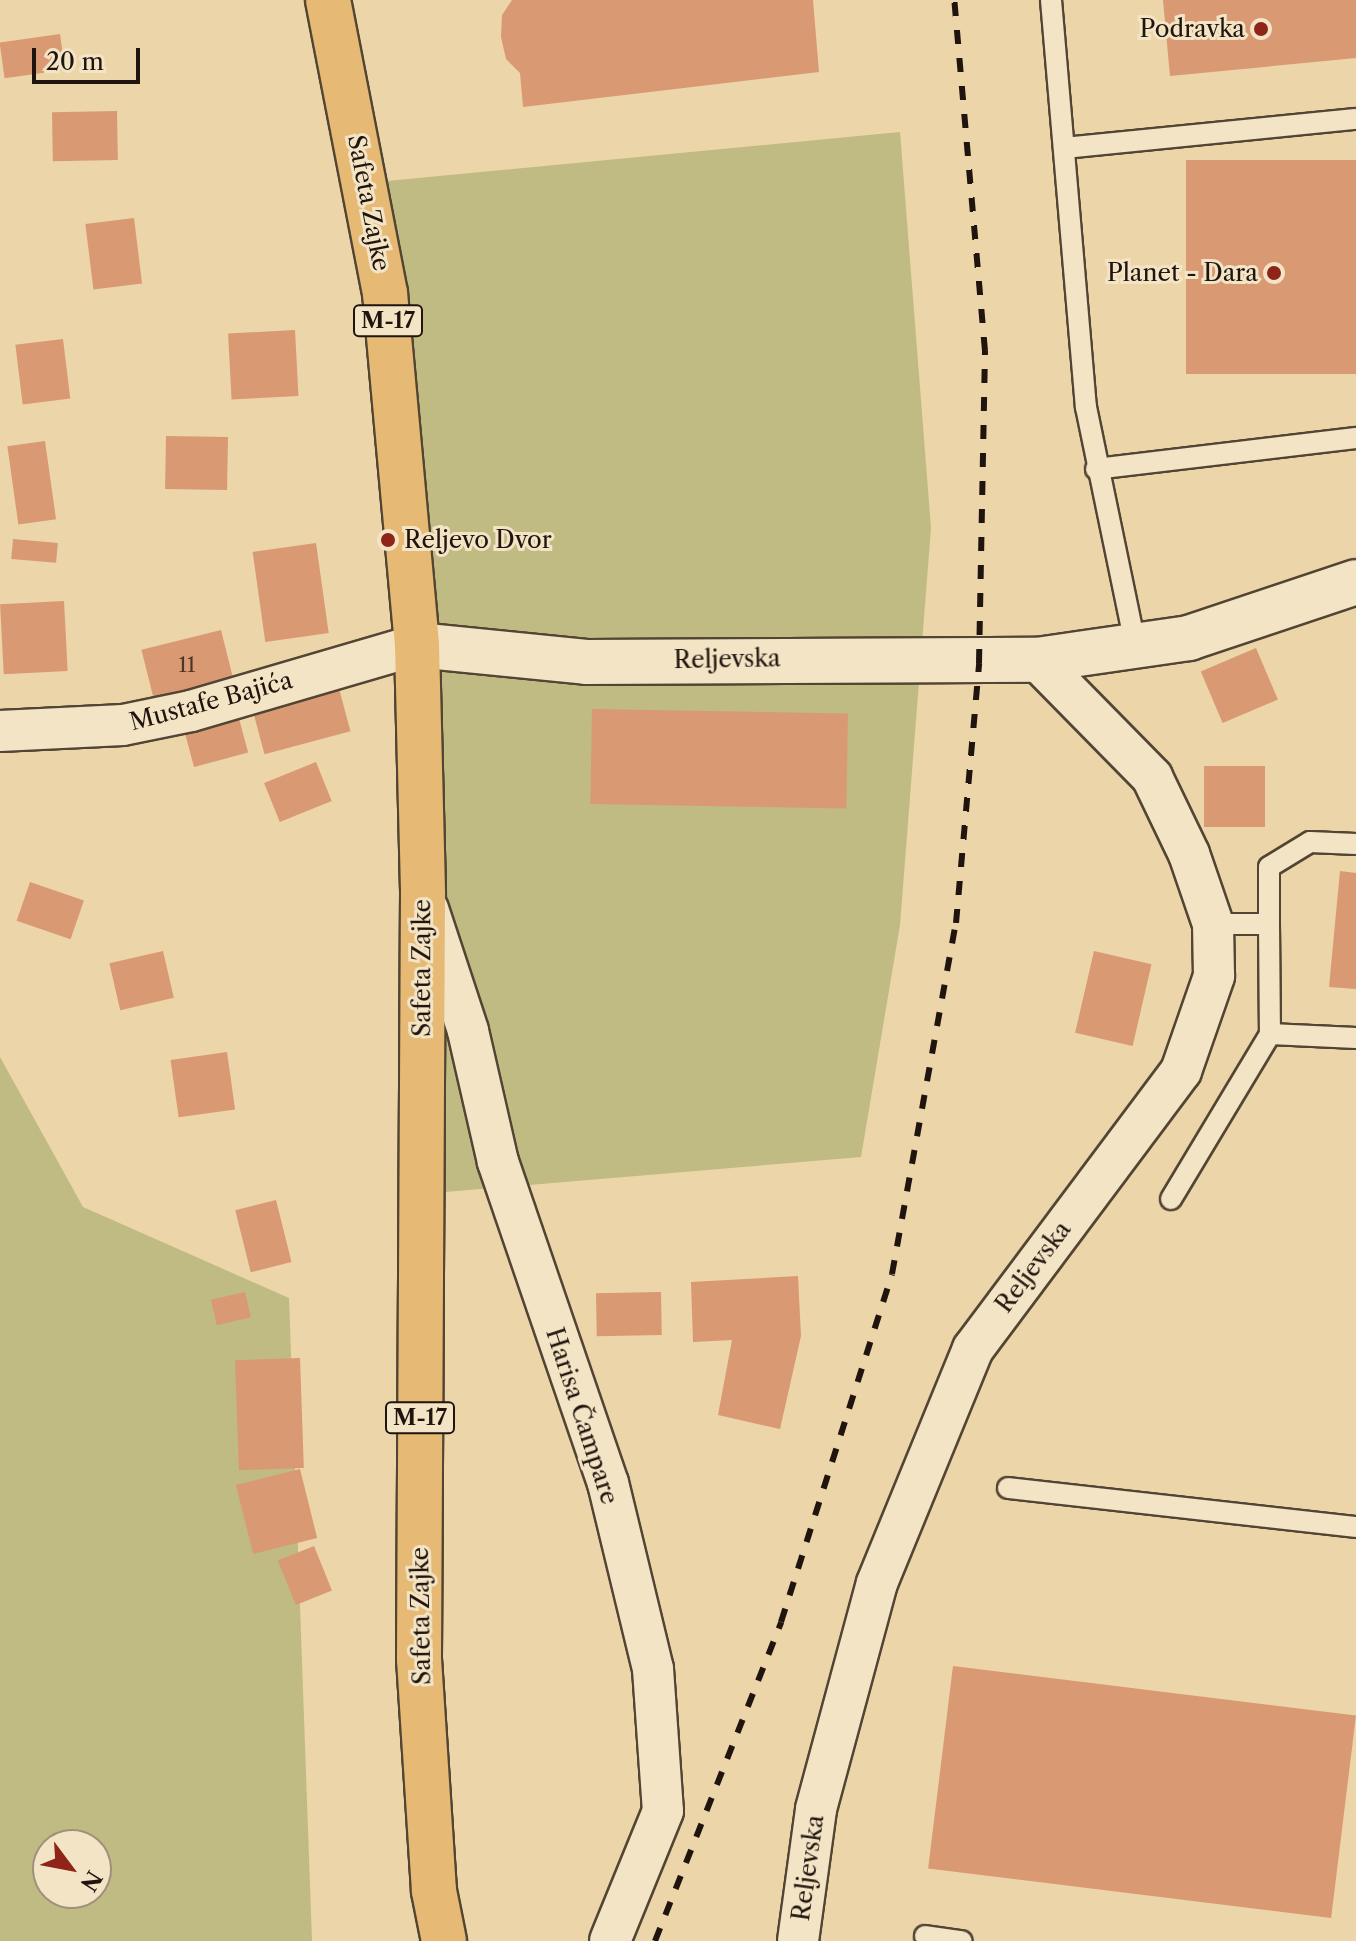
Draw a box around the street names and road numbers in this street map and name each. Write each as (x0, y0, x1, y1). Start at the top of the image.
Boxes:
street label: Safeta Zajke (342, 132, 396, 274)
road number: M-17 (352, 303, 424, 339)
street label: Reljevska (673, 644, 781, 674)
street label: Mustafe Bajića (127, 665, 295, 737)
street label: Safeta Zajke (408, 899, 436, 1037)
street label: Reljevska (989, 1216, 1077, 1318)
street label: Harisa Čampare (540, 1324, 624, 1508)
road number: M-17 (384, 1400, 456, 1436)
street label: Safeta Zajke (405, 1547, 437, 1685)
street label: Reljevska (786, 1813, 830, 1923)

